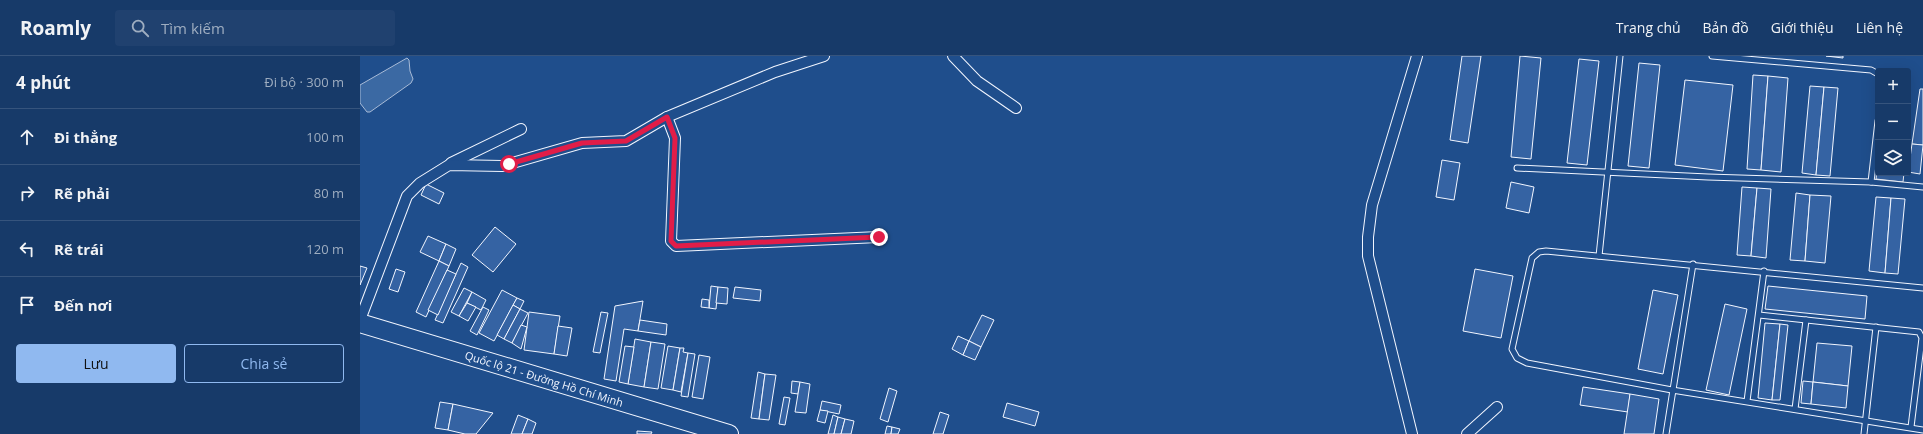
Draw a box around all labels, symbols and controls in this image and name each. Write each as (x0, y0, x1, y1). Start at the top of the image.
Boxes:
search box (115, 10, 395, 46)
text: Roamly (20, 15, 91, 41)
icon: search (129, 17, 151, 39)
text: Tìm kiếm (161, 18, 225, 38)
text: Trang chủ (1616, 18, 1681, 37)
text: Bản đồ (1703, 18, 1749, 37)
text: Giới thiệu (1771, 18, 1834, 37)
text: Liên hệ (1856, 18, 1903, 37)
map controls (1875, 68, 1911, 176)
button: + (1875, 68, 1911, 104)
text: 4 phút (16, 71, 71, 94)
text: Đi bộ · 300 m (264, 73, 344, 91)
button: − (1875, 104, 1911, 140)
icon: ahead (16, 126, 38, 148)
text: Đi thẳng (54, 127, 117, 147)
text: 100 m (306, 128, 344, 146)
button: layers (1875, 140, 1911, 176)
route start (500, 155, 518, 173)
icon: right (16, 182, 38, 204)
text: Rẽ phải (54, 183, 110, 203)
text: 80 m (314, 184, 344, 202)
route end (870, 228, 888, 246)
icon: left (16, 238, 38, 260)
text: Rẽ trái (54, 239, 104, 259)
text: 120 m (306, 240, 344, 258)
icon: arrive (16, 294, 38, 316)
text: Đến nơi (54, 295, 112, 315)
button: Lưu (16, 344, 176, 383)
button: Chia sẻ (184, 344, 344, 383)
street label: Quốc lộ 21 - Đường Hồ Chí Minh (463, 347, 625, 410)

